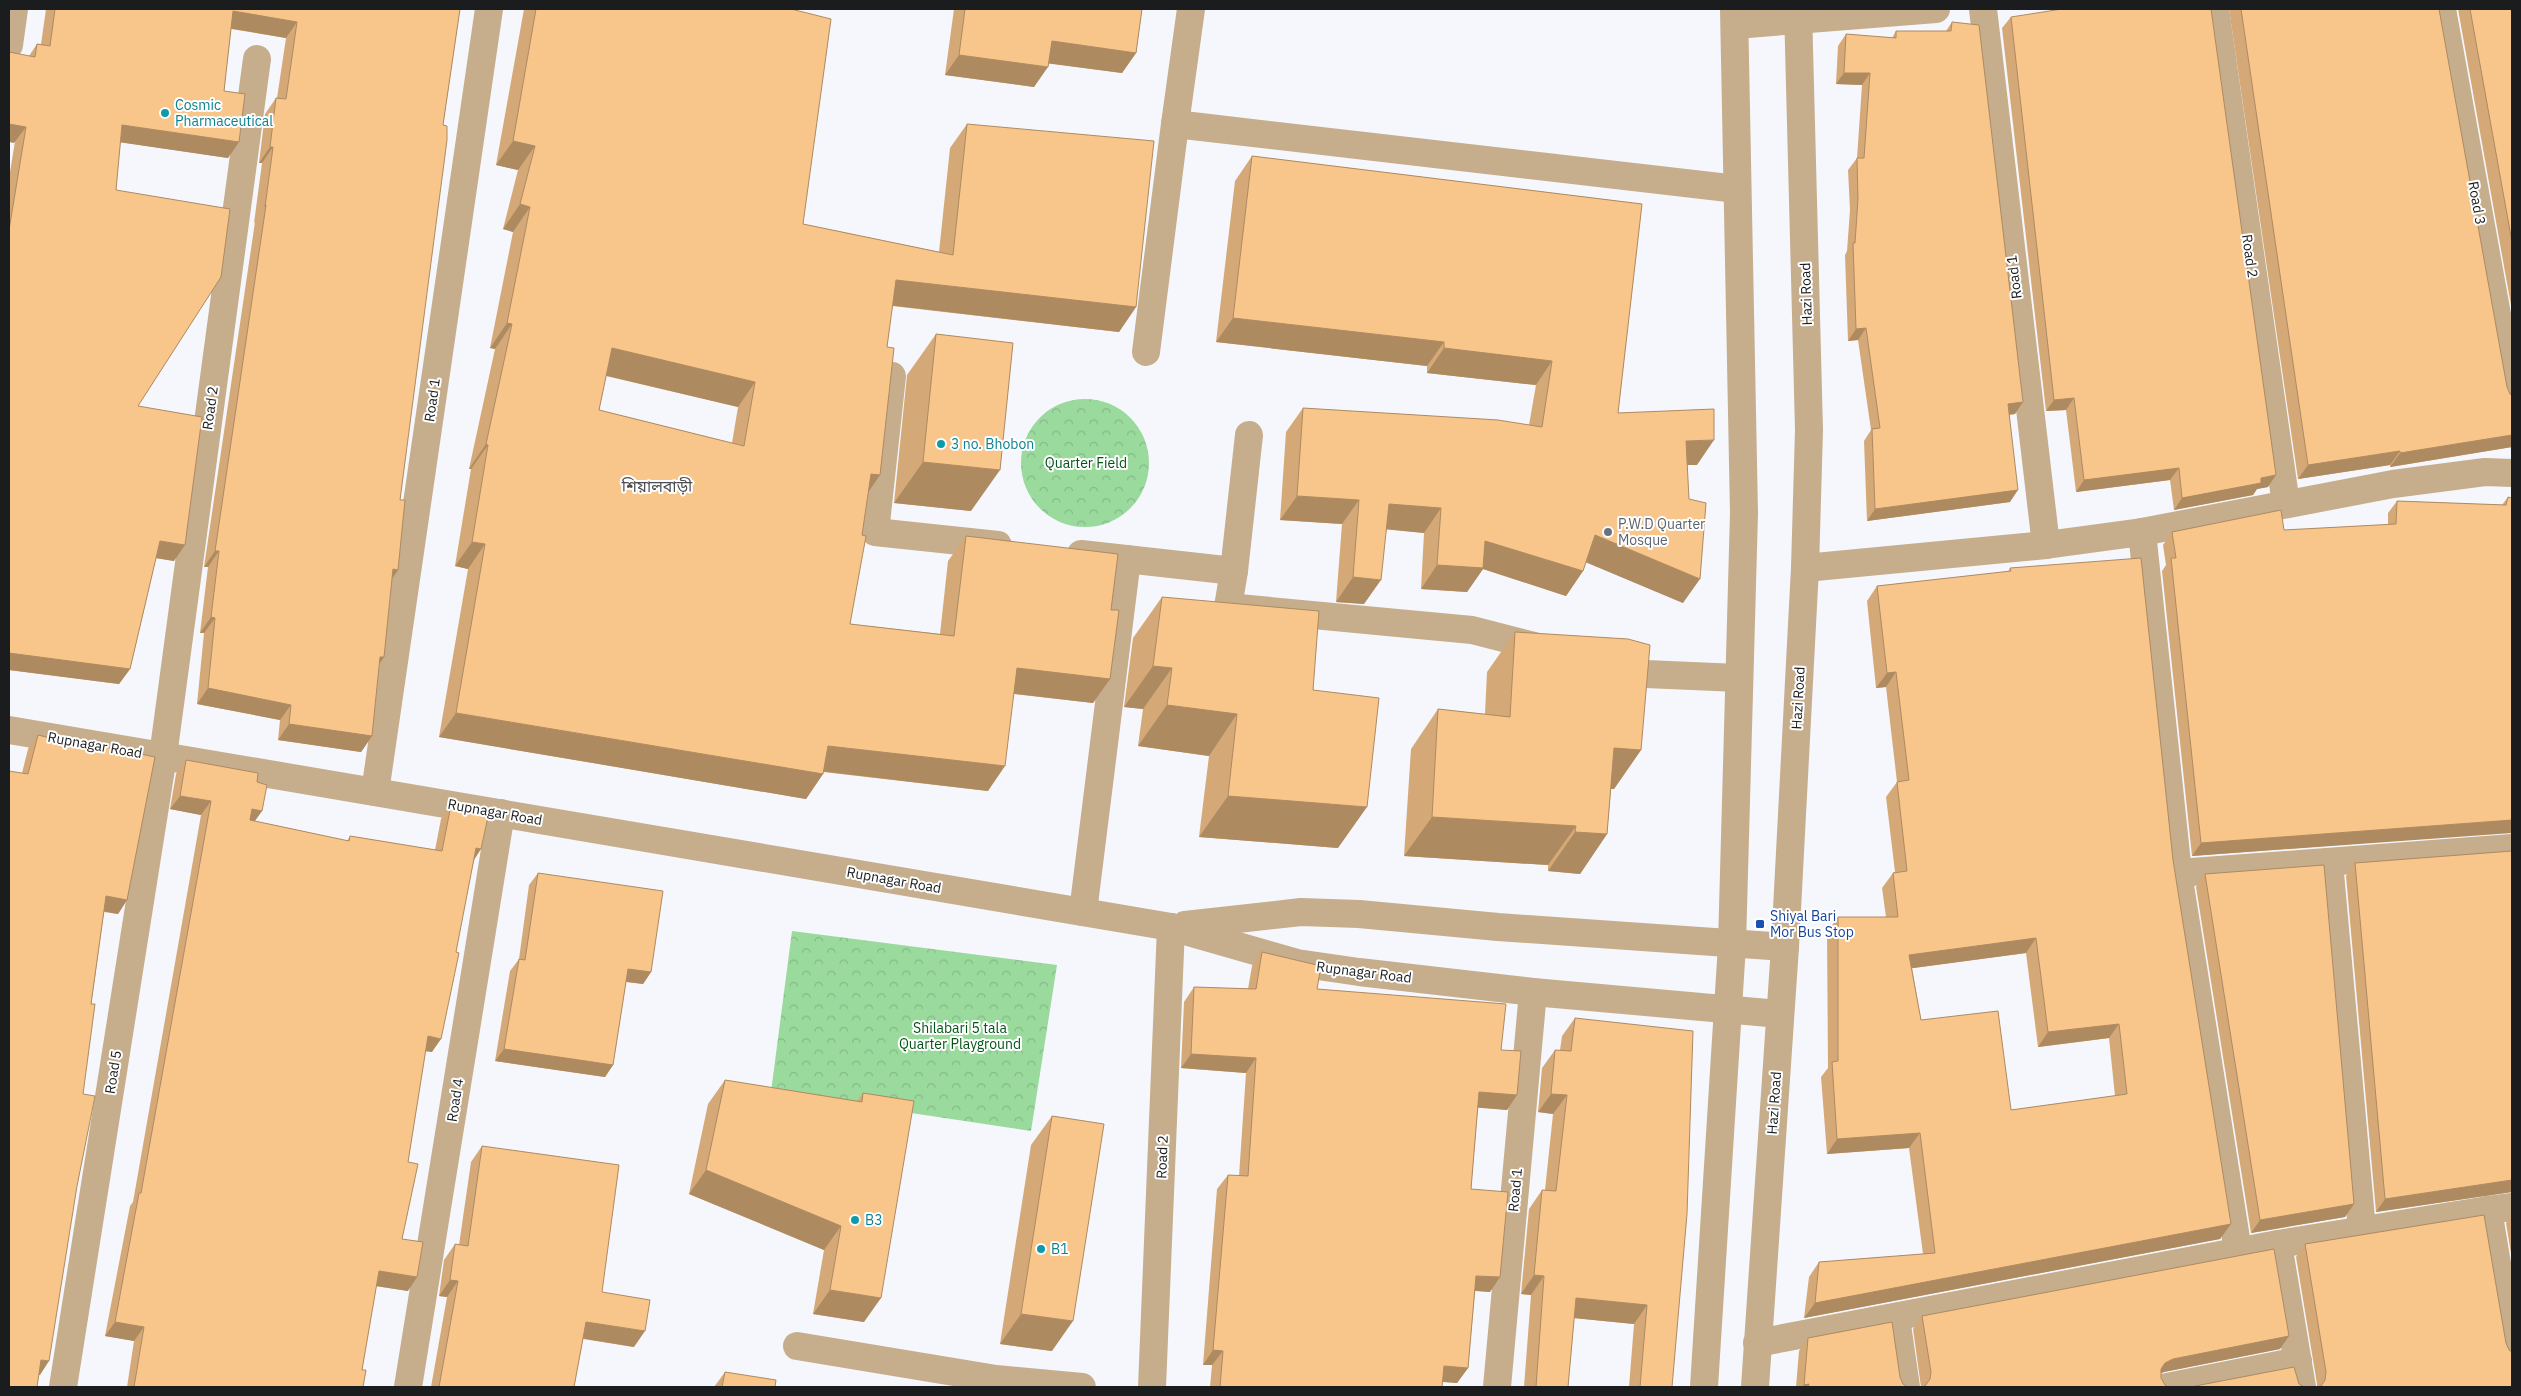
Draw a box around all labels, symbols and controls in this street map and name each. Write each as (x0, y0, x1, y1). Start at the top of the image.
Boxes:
place label: Cosmic Pharmaceutical (175, 96, 273, 130)
marker: Cosmic Pharmaceutical (159, 107, 171, 119)
street label: Road 3 (2464, 180, 2490, 226)
street label: Road 2 (2238, 233, 2262, 279)
street label: Road 1 (2002, 254, 2026, 300)
street label: Hazi Road (1796, 262, 1816, 326)
street label: Road 1 (420, 377, 444, 423)
street label: Road 2 (198, 385, 222, 431)
place label: 3 no. Bhobon (951, 435, 1034, 453)
marker: 3 no. Bhobon (935, 438, 947, 450)
park label: Quarter Field (1045, 454, 1127, 472)
district label: শিয়ালবাড়ী (621, 476, 693, 496)
place label: P.W.D Quarter Mosque (1618, 515, 1705, 549)
marker: P.W.D Quarter Mosque (1602, 526, 1614, 538)
street label: Hazi Road (1787, 666, 1809, 730)
street label: Rupnagar Road (46, 728, 144, 762)
street label: Rupnagar Road (446, 795, 544, 829)
street label: Rupnagar Road (845, 863, 943, 897)
place label: Shiyal Bari Mor Bus Stop (1770, 907, 1854, 941)
marker: Shiyal Bari Mor Bus Stop (1754, 918, 1766, 930)
street label: Rupnagar Road (1315, 957, 1413, 987)
park label: Shilabari 5 tala Quarter Playground (899, 1019, 1021, 1053)
street label: Road 5 (101, 1049, 125, 1095)
street label: Hazi Road (1763, 1071, 1785, 1135)
street label: Road 4 (443, 1077, 467, 1123)
street label: Road 2 (1152, 1135, 1172, 1179)
street label: Road 1 (1504, 1167, 1526, 1213)
place label: B3 (865, 1211, 883, 1229)
marker: B3 (849, 1214, 861, 1226)
place label: B1 (1051, 1240, 1069, 1258)
marker: B1 (1035, 1243, 1047, 1255)

